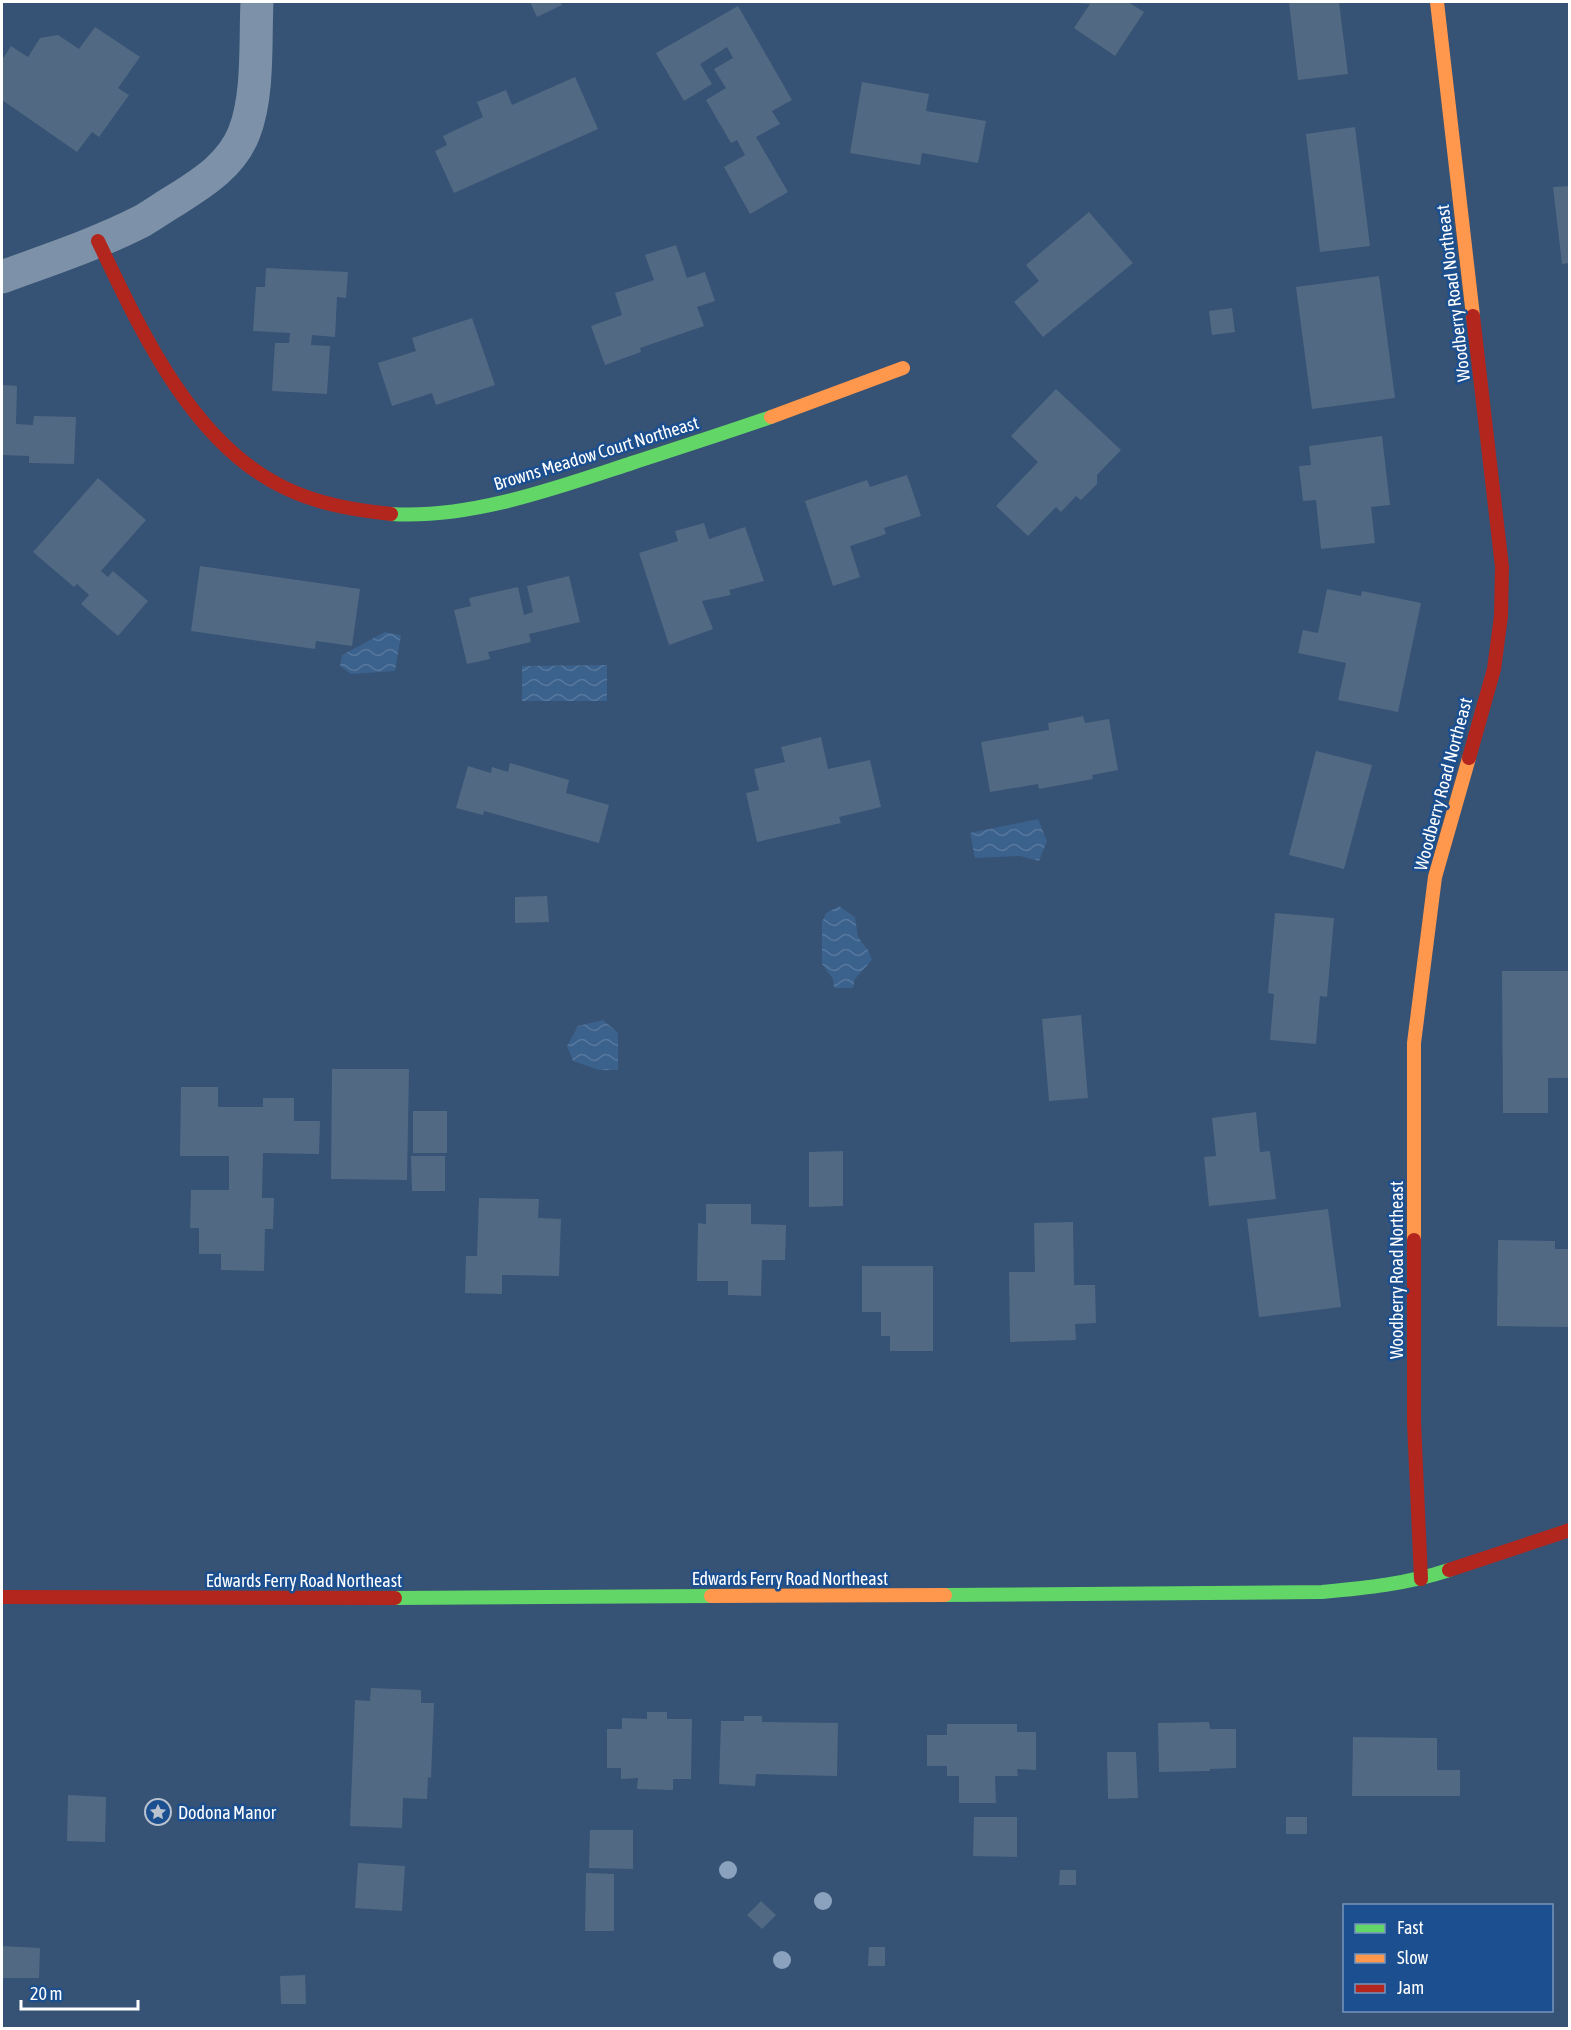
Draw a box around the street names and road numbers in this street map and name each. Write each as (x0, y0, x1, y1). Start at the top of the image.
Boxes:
street label: Woodberry Road Northeast (1432, 203, 1474, 383)
street label: Browns Meadow Court Northeast (491, 412, 701, 494)
street label: Woodberry Road Northeast (1410, 695, 1476, 873)
street label: Woodberry Road Northeast (1386, 1181, 1407, 1359)
street label: Edwards Ferry Road Northeast (692, 1568, 888, 1589)
street label: Edwards Ferry Road Northeast (206, 1570, 402, 1591)

